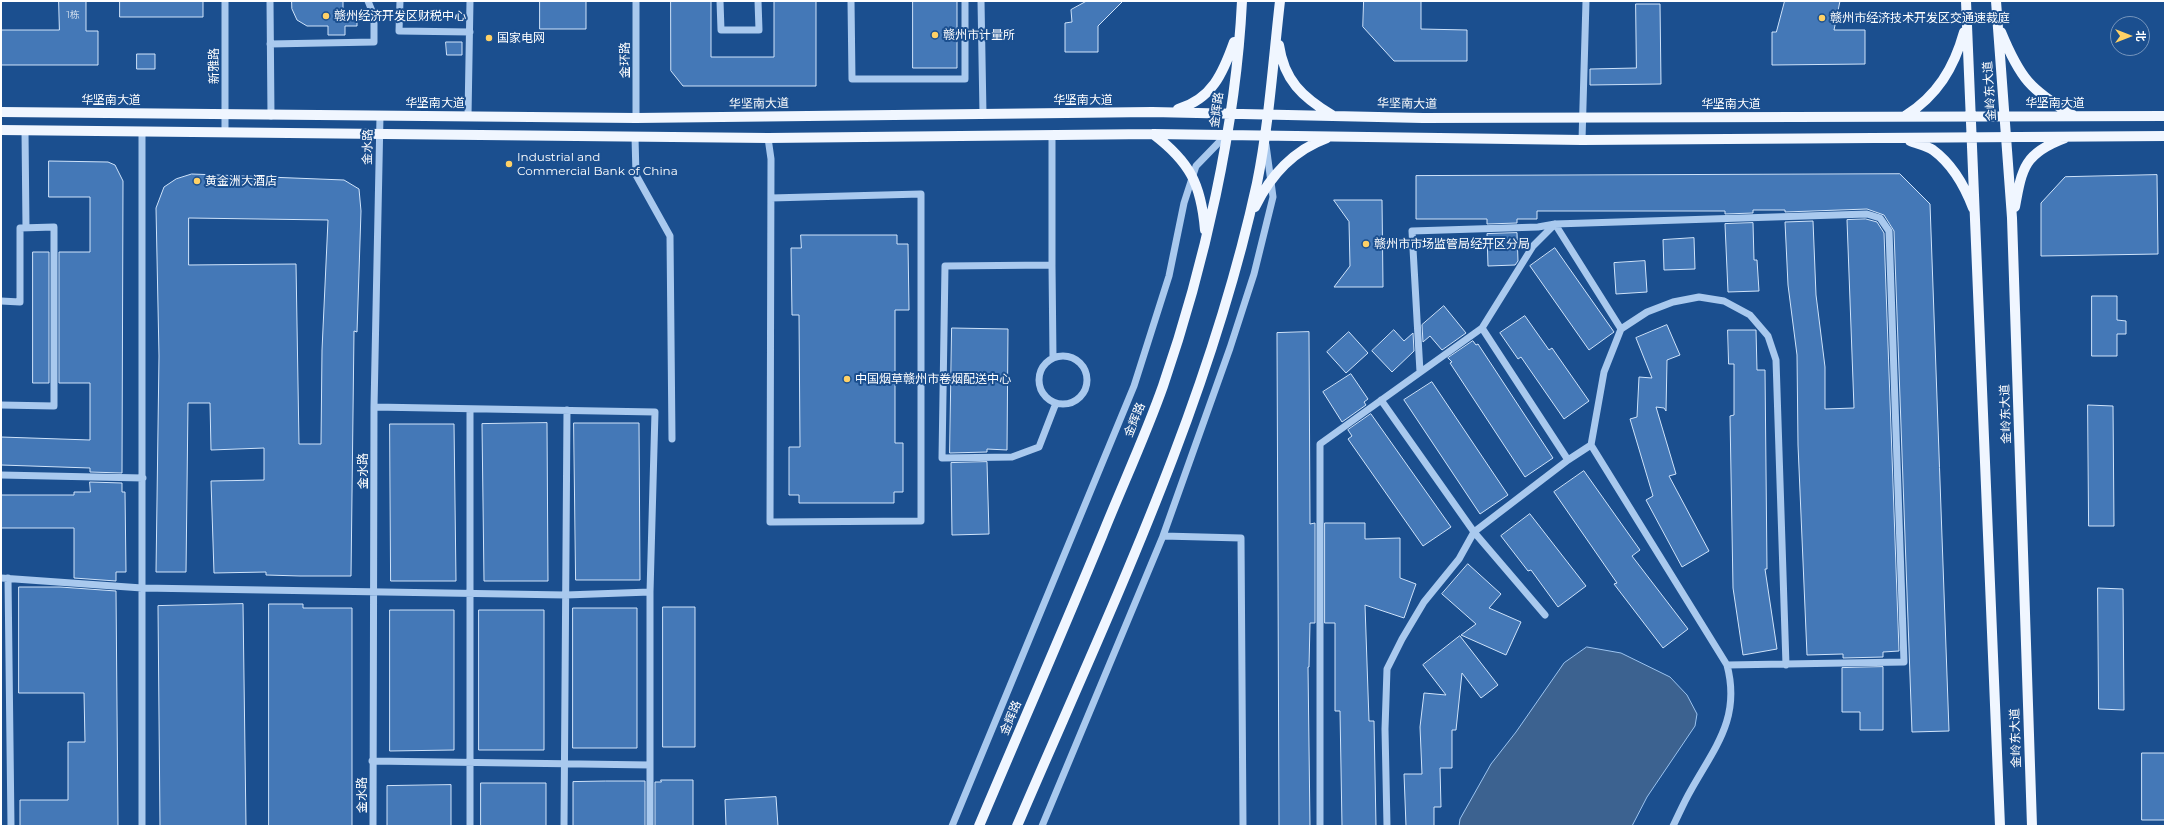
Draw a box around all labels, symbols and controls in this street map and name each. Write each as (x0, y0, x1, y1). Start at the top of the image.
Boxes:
house number: 1栋 (66, 9, 80, 21)
place label: 赣州经济开发区财税中心 (334, 9, 466, 23)
marker: 赣州经济开发区财税中心 (321, 11, 331, 21)
place label: 赣州市经济技术开发区交通速裁庭 (1830, 11, 2010, 25)
marker: 赣州市经济技术开发区交通速裁庭 (1817, 13, 1827, 23)
north arrow (2110, 16, 2150, 56)
place label: 赣州市计量所 (943, 28, 1015, 42)
marker: 赣州市计量所 (930, 30, 940, 40)
place label: 国家电网 (497, 31, 545, 45)
text: 北 (2134, 31, 2148, 42)
marker: 国家电网 (484, 33, 494, 43)
street label: 金环路 (618, 42, 632, 78)
street label: 新雅路 (207, 48, 221, 84)
street label: 金岭东大道 (1981, 61, 1999, 121)
street label: 金辉路 (1207, 91, 1227, 129)
street label: 华坚南大道 (81, 93, 141, 107)
street label: 华坚南大道 (1053, 93, 1113, 107)
street label: 华坚南大道 (405, 96, 465, 110)
street label: 华坚南大道 (729, 96, 789, 112)
street label: 华坚南大道 (1377, 96, 1437, 112)
street label: 华坚南大道 (2025, 96, 2085, 110)
street label: 华坚南大道 (1701, 97, 1761, 111)
street label: 金水路 (360, 129, 376, 165)
place label: Industrial and Commercial Bank of China (517, 150, 678, 178)
marker: Industrial and Commercial Bank of China (504, 159, 514, 169)
place label: 黄金洲大酒店 (205, 174, 277, 188)
marker: 黄金洲大酒店 (192, 176, 202, 186)
place label: 赣州市市场监管局经开区分局 (1374, 237, 1530, 251)
marker: 赣州市市场监管局经开区分局 (1361, 239, 1371, 249)
place label: 中国烟草赣州市卷烟配送中心 (855, 372, 1011, 386)
marker: 中国烟草赣州市卷烟配送中心 (842, 374, 852, 384)
street label: 金岭东大道 (1998, 384, 2014, 444)
street label: 金辉路 (1122, 401, 1148, 439)
street label: 金水路 (356, 453, 370, 489)
street label: 金辉路 (997, 699, 1025, 737)
street label: 金岭东大道 (2008, 708, 2024, 768)
street label: 金水路 (355, 777, 369, 813)

